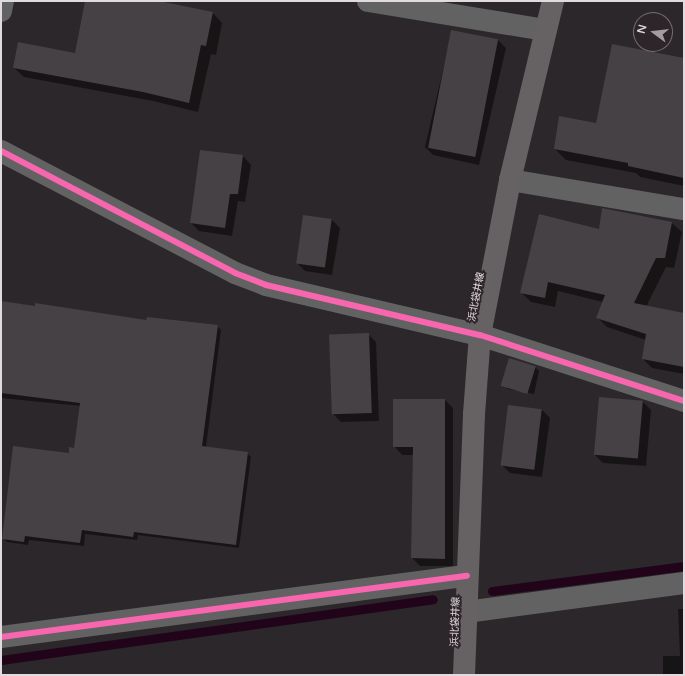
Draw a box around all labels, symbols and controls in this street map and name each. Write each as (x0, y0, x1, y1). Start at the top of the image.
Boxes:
north arrow (633, 12, 673, 52)
text: N (634, 23, 649, 35)
street label: 浜北袋井線 (466, 271, 488, 323)
street label: 浜北袋井線 (449, 597, 463, 647)

